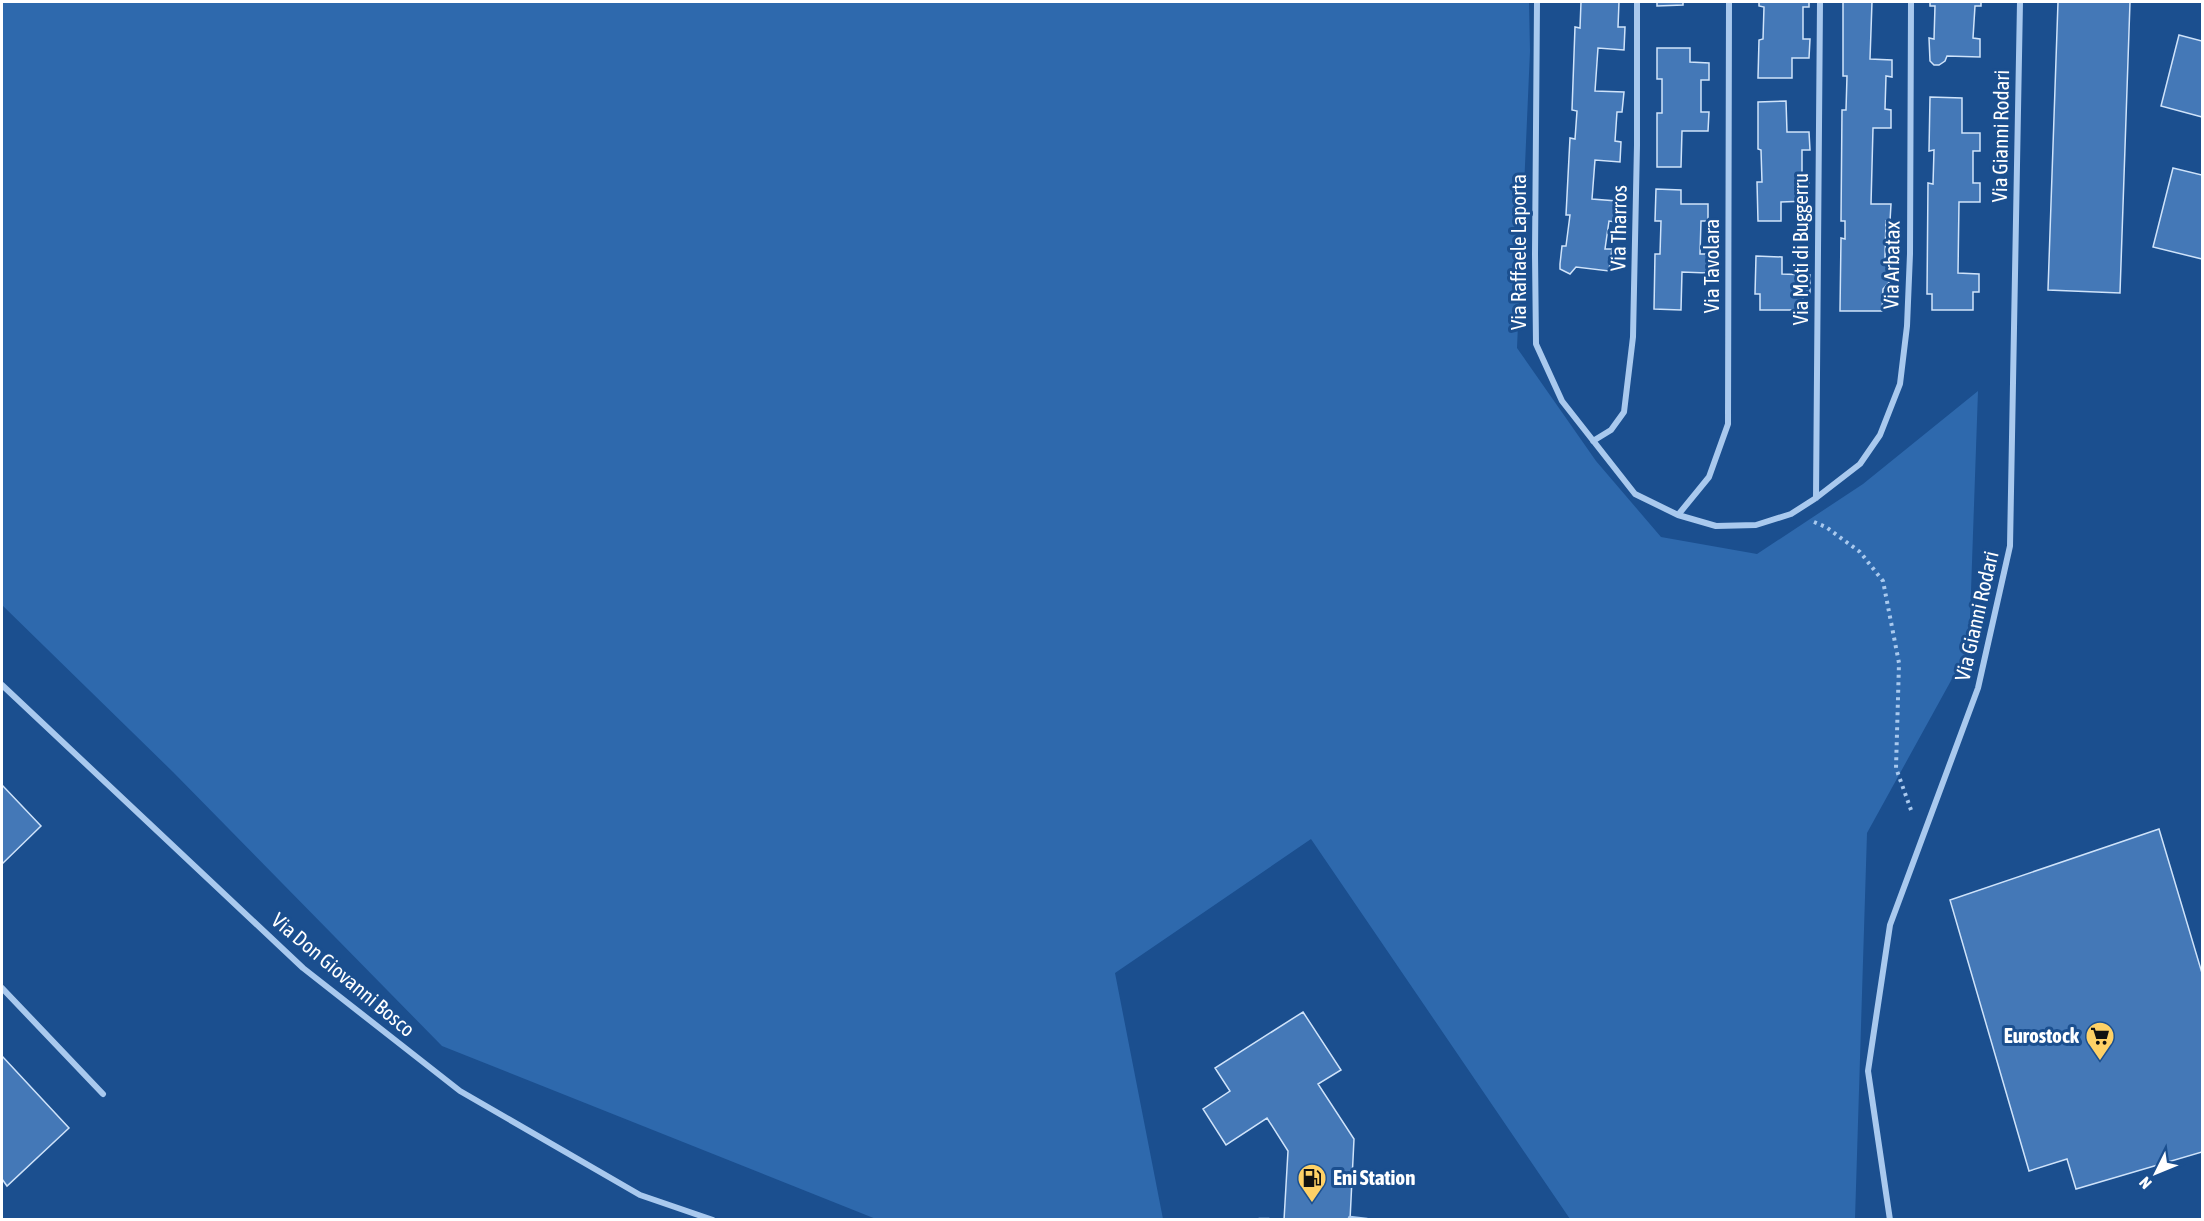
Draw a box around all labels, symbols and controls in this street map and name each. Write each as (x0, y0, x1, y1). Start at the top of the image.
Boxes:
street label: Via Gianni Rodari (1987, 69, 2013, 203)
street label: Via Moti di Buggerru (1788, 173, 1812, 325)
street label: Via Raffaele Laporta (1506, 174, 1530, 330)
street label: Via Tharros (1605, 185, 1631, 271)
street label: Via Tavolara (1699, 219, 1723, 313)
street label: Via Arbatax (1878, 220, 1904, 309)
street label: Via Gianni Rodari (1949, 548, 2003, 683)
street label: Via Don Giovanni Bosco (267, 907, 420, 1041)
supermarket icon: Eurostock (2084, 1020, 2116, 1062)
place label: Eurostock (2004, 1023, 2080, 1047)
north arrow (2126, 1143, 2186, 1203)
fuel station icon: Eni Station (1296, 1162, 1328, 1204)
place label: Eni Station (1333, 1165, 1415, 1189)
text: N (2135, 1174, 2155, 1193)

